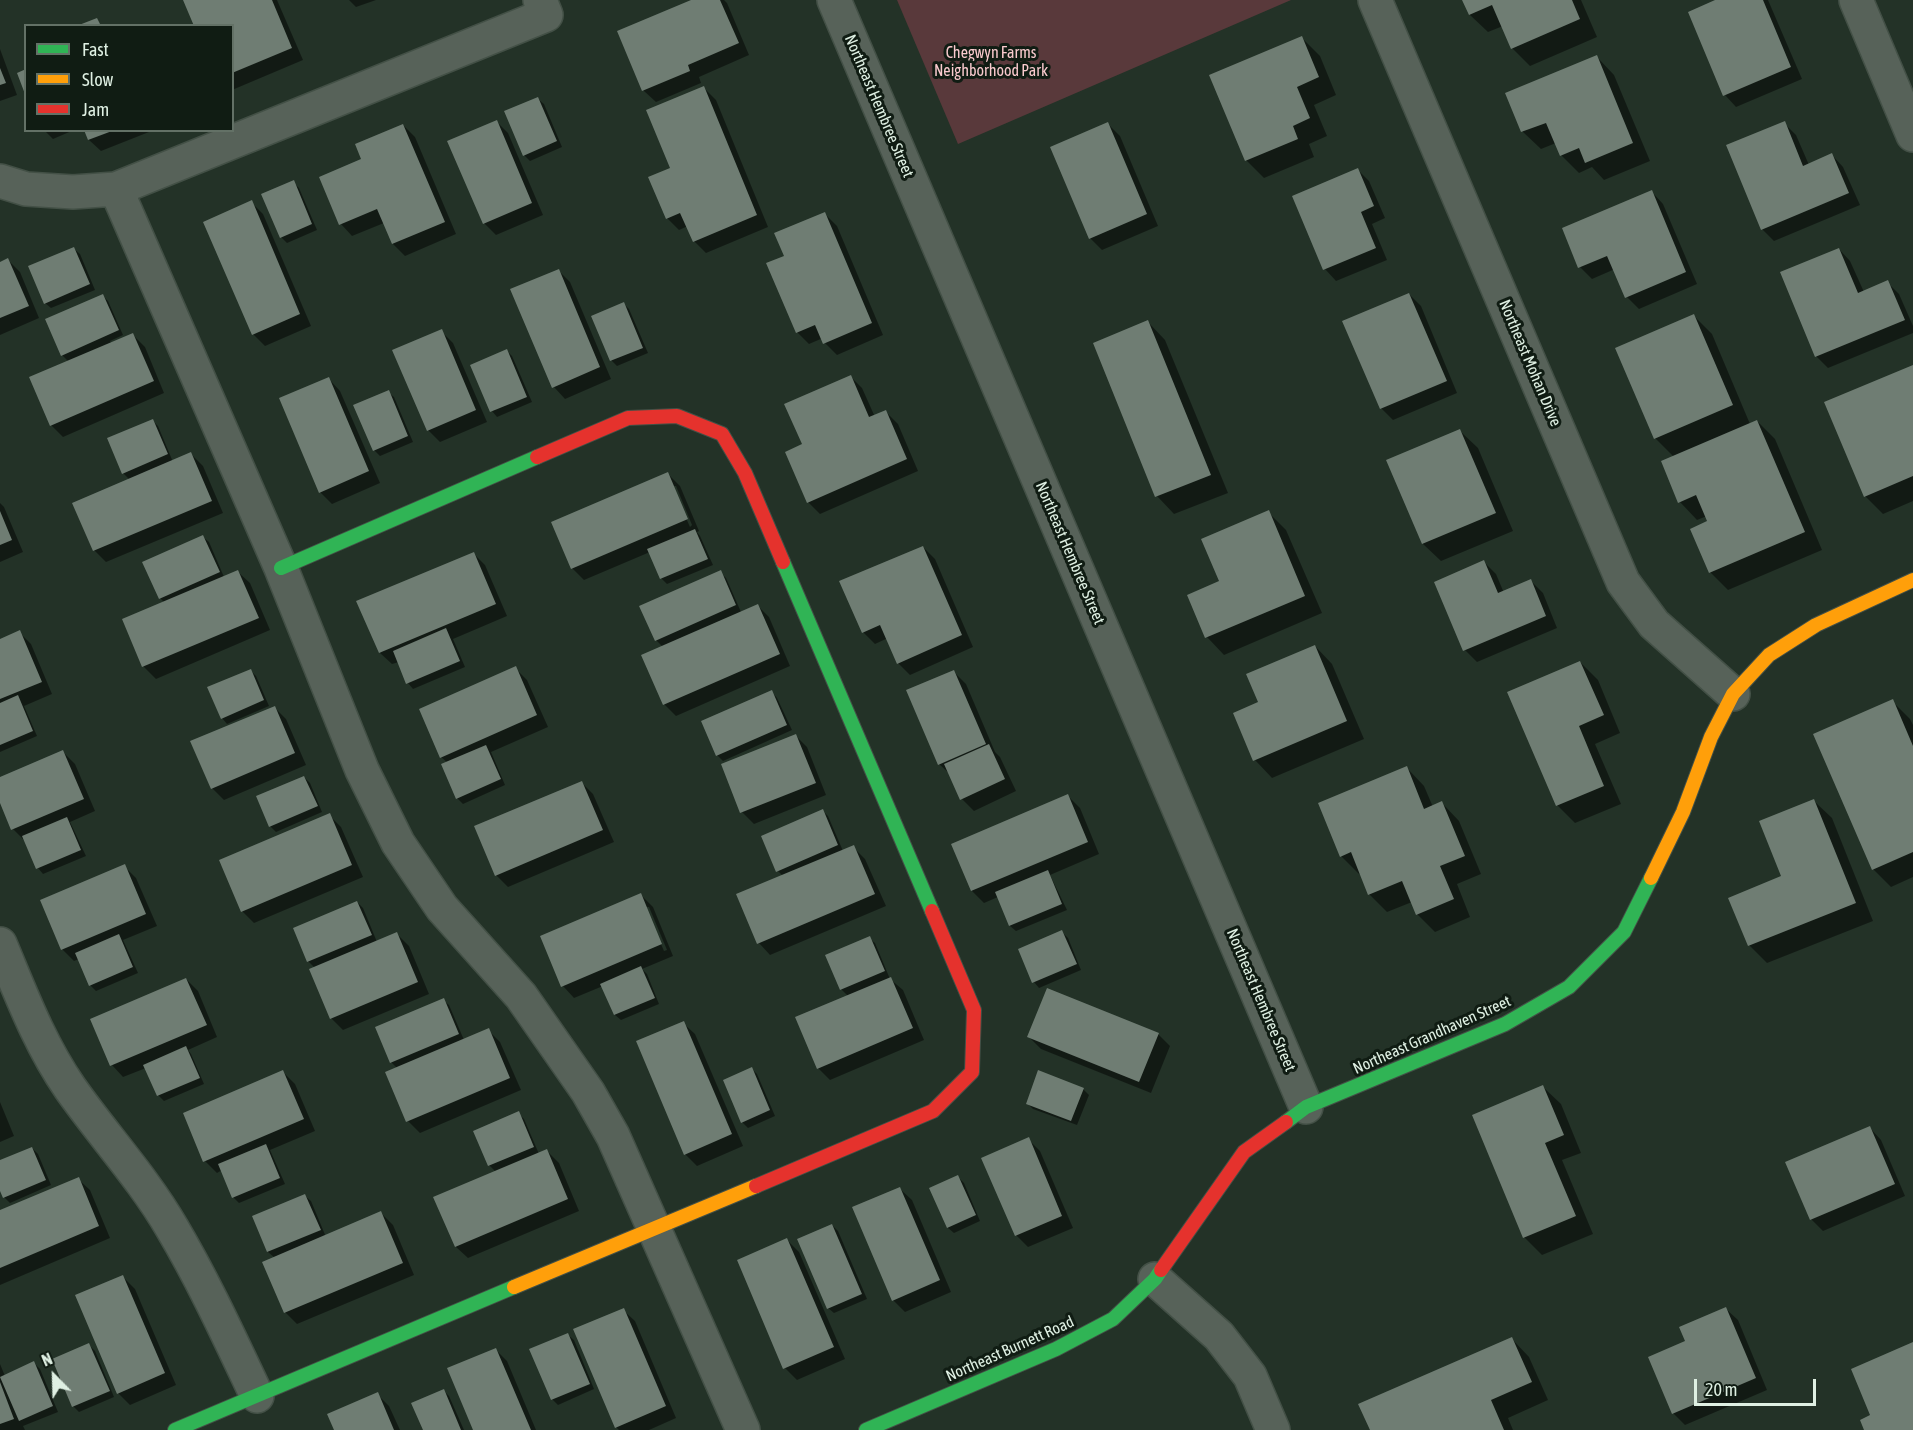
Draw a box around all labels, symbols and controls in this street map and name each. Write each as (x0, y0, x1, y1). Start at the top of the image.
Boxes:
legend (24, 24, 234, 132)
street label: Northeast Hembree Street (840, 32, 918, 180)
text: Fast (82, 39, 109, 60)
park label: Chegwyn Farms Neighborhood Park (934, 43, 1048, 81)
text: Slow (82, 69, 113, 90)
text: Jam (82, 99, 109, 120)
street label: Northeast Mohan Drive (1495, 297, 1565, 429)
street label: Northeast Hembree Street (1031, 479, 1109, 627)
street label: Northeast Hembree Street (1222, 926, 1300, 1074)
street label: Northeast Grandhaven Street (1350, 992, 1514, 1078)
street label: Northeast Burnett Road (943, 1312, 1077, 1386)
north arrow (24, 1346, 84, 1406)
text: N (39, 1349, 55, 1370)
scale bar (1697, 1367, 1818, 1405)
text: 20 m (1705, 1379, 1737, 1400)

